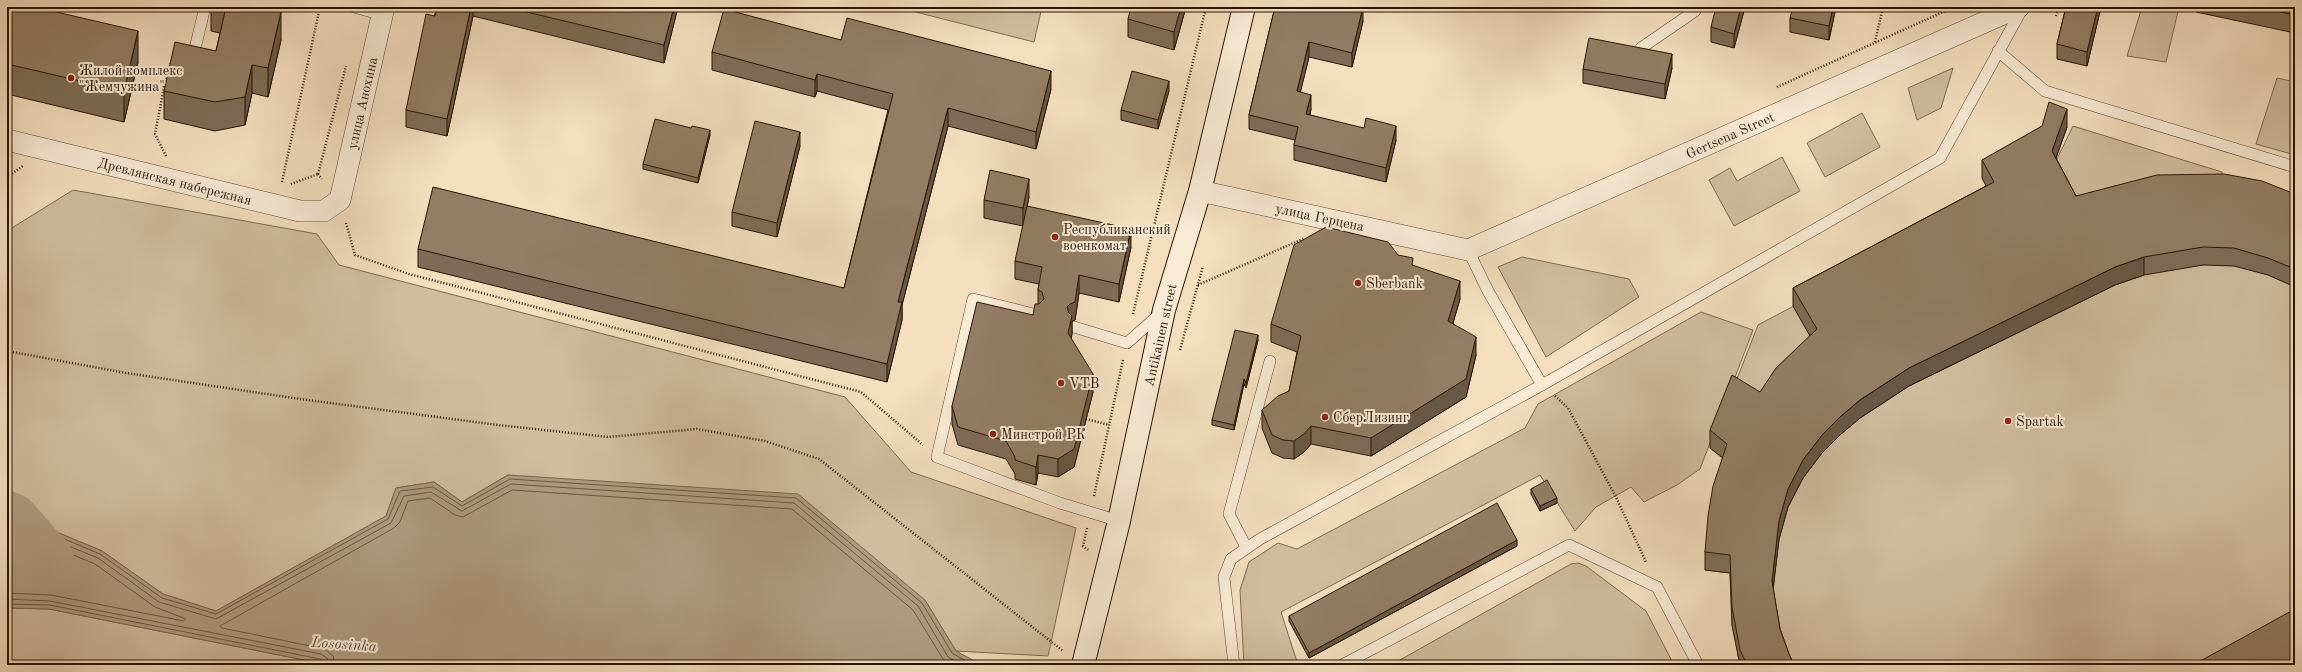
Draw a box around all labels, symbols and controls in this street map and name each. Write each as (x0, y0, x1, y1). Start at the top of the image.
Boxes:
street label: улица Анохина (346, 56, 380, 151)
place label: Жилой комплекс "Жемчужина" (79, 64, 182, 94)
marker: Жилой комплекс "Жемчужина" (66, 73, 76, 83)
street label: Gertsena Street (1684, 110, 1777, 162)
street label: Древлянская набережная (97, 156, 253, 208)
street label: улица Герцена (1274, 202, 1365, 234)
place label: Республиканский военкомат (1063, 223, 1171, 253)
marker: Республиканский военкомат (1050, 232, 1060, 242)
place label: Sberbank (1366, 277, 1423, 291)
marker: Sberbank (1353, 278, 1363, 288)
street label: Antikainen street (1142, 282, 1180, 388)
place label: VTB (1069, 377, 1099, 391)
marker: VTB (1056, 378, 1066, 388)
place label: СберЛизинг (1333, 411, 1409, 425)
marker: СберЛизинг (1320, 412, 1330, 422)
place label: Spartak (2016, 415, 2064, 429)
marker: Spartak (2003, 416, 2013, 426)
place label: Минстрой РК (1001, 428, 1086, 442)
marker: Минстрой РК (988, 429, 998, 439)
water label: Lososinka (310, 636, 377, 655)

